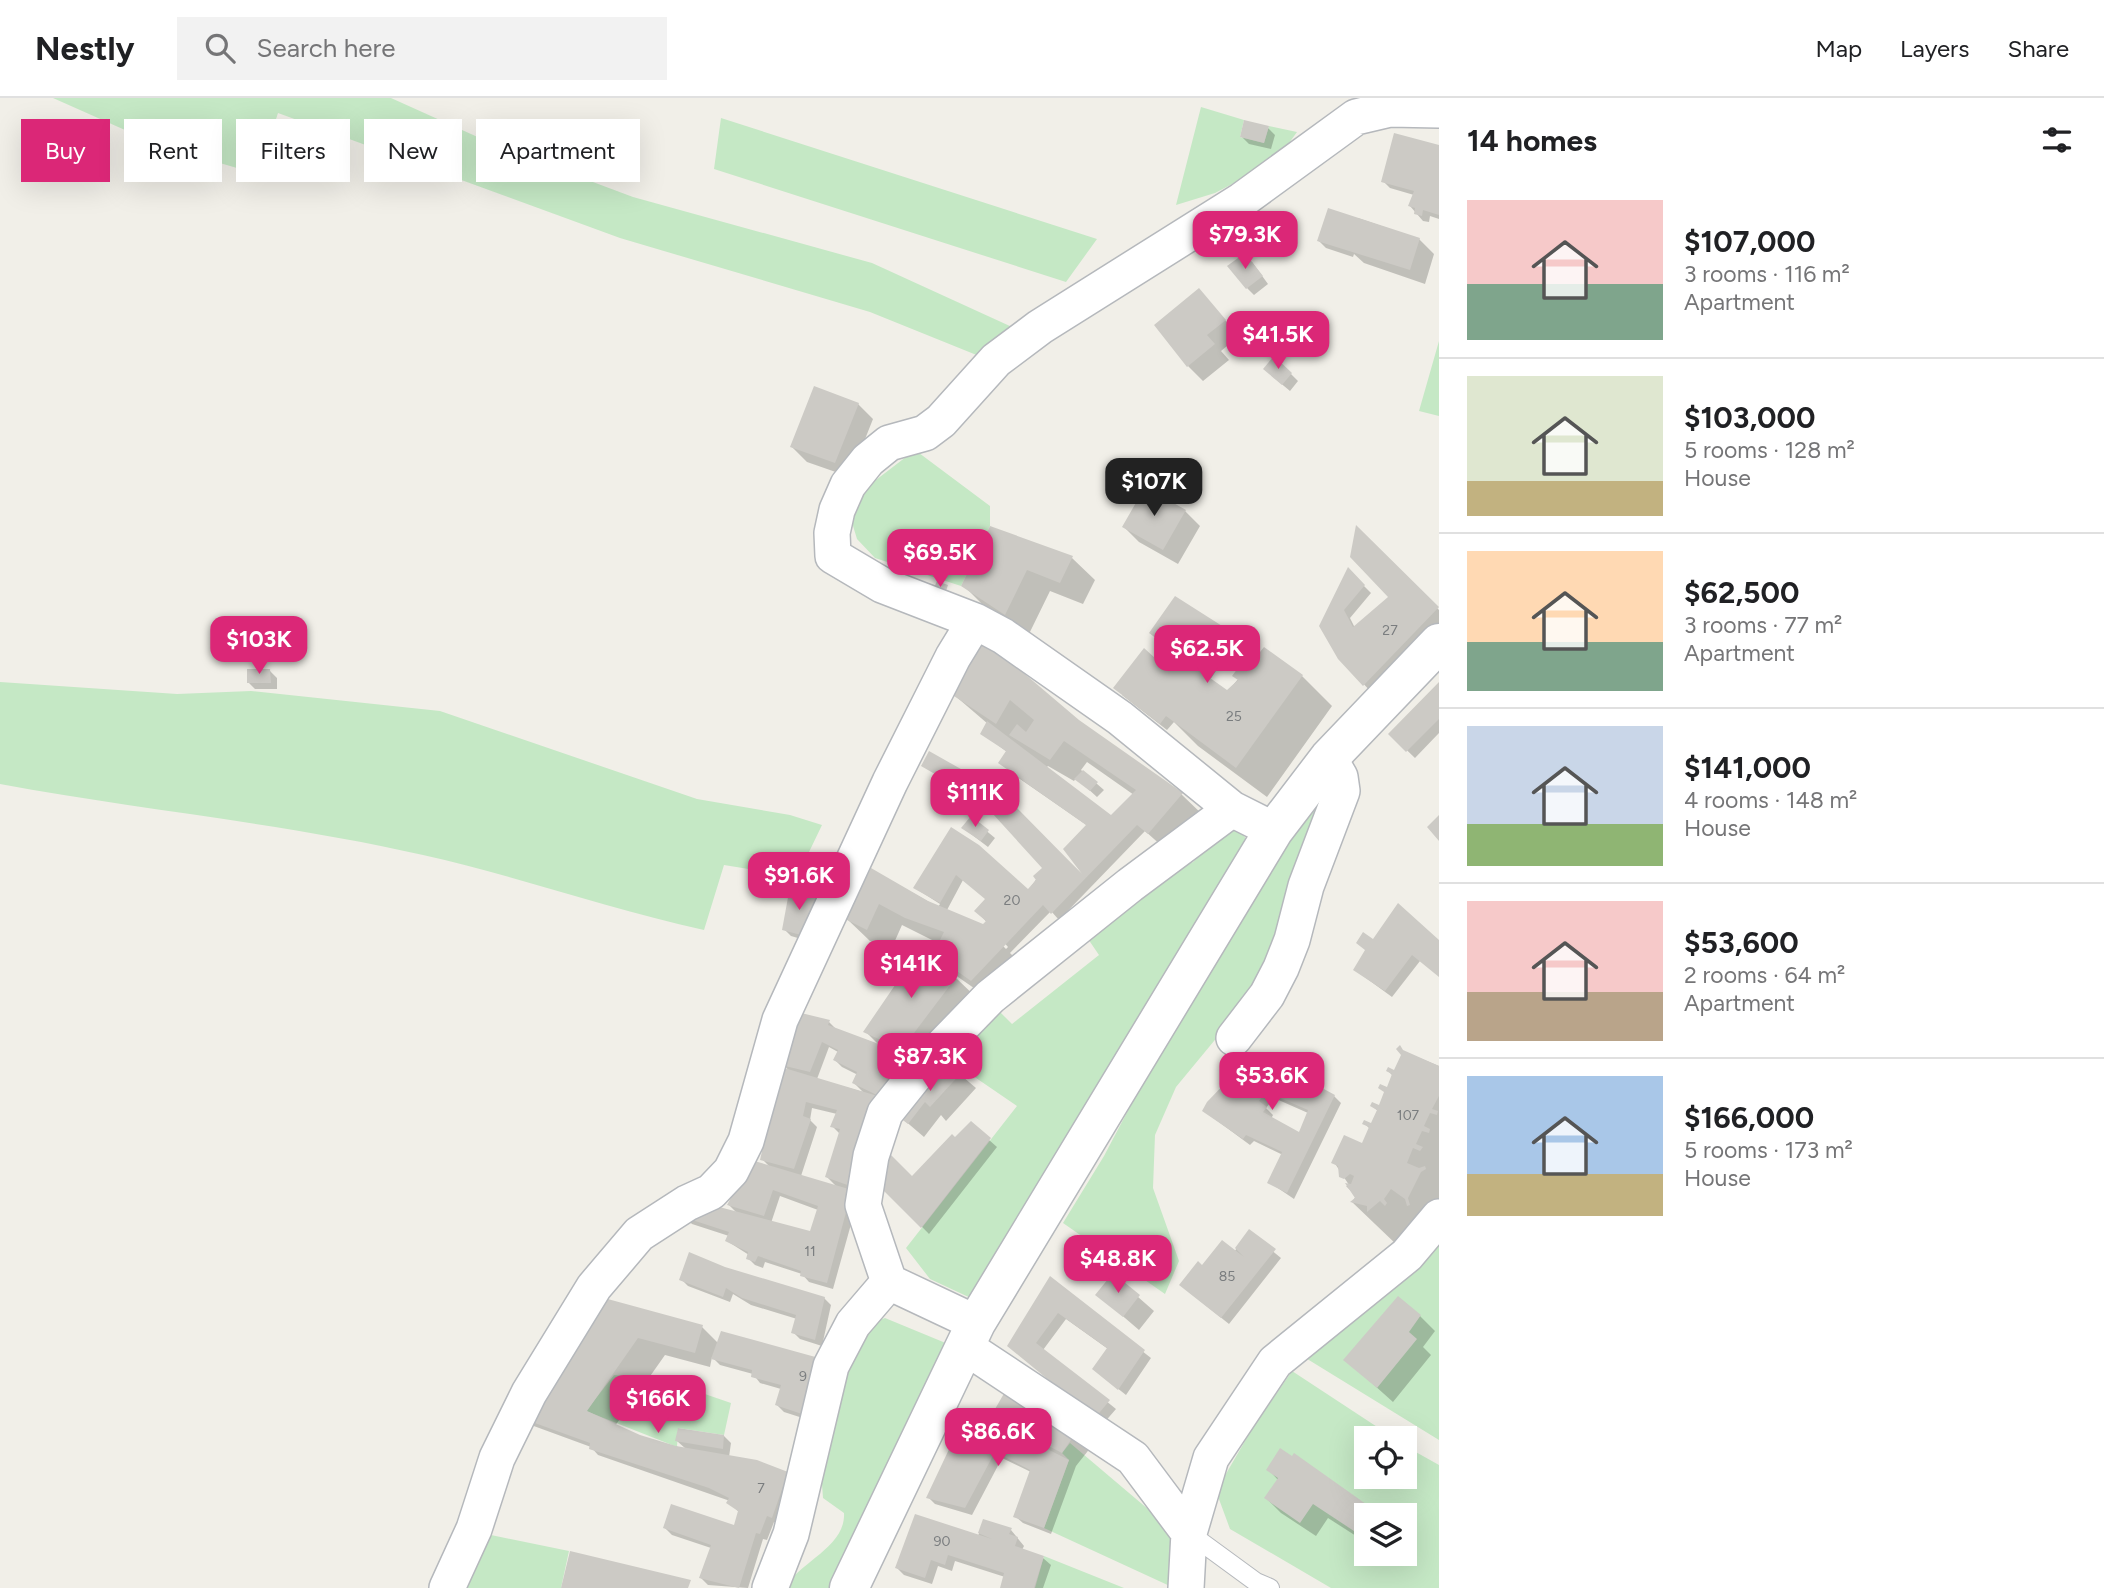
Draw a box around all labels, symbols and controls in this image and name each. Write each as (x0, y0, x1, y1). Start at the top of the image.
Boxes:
search box (177, 17, 667, 80)
text: Nestly (35, 29, 135, 68)
icon: search (201, 29, 239, 67)
text: Search here (257, 32, 395, 64)
text: Map (1815, 34, 1862, 63)
text: Layers (1900, 34, 1969, 63)
text: Share (2007, 34, 2069, 63)
chip: Buy (21, 119, 110, 182)
chip: Rent (124, 119, 222, 182)
chip: Filters (236, 119, 350, 182)
chip: New (364, 119, 462, 182)
chip: Apartment (476, 119, 640, 182)
icon: filters (2038, 121, 2076, 159)
text: 14 homes (1467, 122, 1597, 159)
pin: $79.3K (1188, 212, 1302, 271)
text: $79.3K (1209, 220, 1281, 248)
text: $107,000 (1684, 223, 1815, 260)
icon: home (1523, 228, 1607, 312)
text: 3 rooms · 116 m² (1684, 260, 1850, 288)
text: Apartment (1684, 288, 1795, 316)
pin: $41.5K (1221, 312, 1335, 371)
text: $41.5K (1242, 320, 1314, 348)
text: $103,000 (1684, 399, 1815, 436)
icon: home (1523, 404, 1607, 488)
text: 5 rooms · 128 m² (1684, 436, 1855, 464)
pin: $107K (1105, 458, 1203, 518)
text: House (1684, 464, 1751, 492)
text: $107K (1121, 467, 1187, 495)
pin: $69.5K (883, 530, 997, 589)
text: $69.5K (903, 538, 977, 566)
text: $62,500 (1684, 574, 1799, 611)
icon: home (1523, 579, 1607, 663)
text: 3 rooms · 77 m² (1684, 611, 1842, 639)
pin: $103K (210, 616, 308, 676)
house number: 27 (1382, 622, 1398, 639)
text: $103K (226, 625, 292, 653)
pin: $62.5K (1150, 626, 1264, 685)
text: $62.5K (1170, 634, 1244, 662)
text: Apartment (1684, 639, 1795, 667)
house number: 25 (1226, 708, 1242, 725)
text: $141,000 (1684, 749, 1811, 786)
icon: home (1523, 754, 1607, 838)
pin: $111K (926, 770, 1024, 829)
text: $111K (946, 778, 1004, 806)
text: 4 rooms · 148 m² (1684, 786, 1857, 814)
text: House (1684, 814, 1751, 842)
pin: $91.6K (742, 852, 856, 912)
text: $91.6K (764, 861, 834, 889)
house number: 20 (1004, 892, 1020, 909)
text: $53,600 (1684, 924, 1799, 961)
icon: home (1523, 929, 1607, 1013)
pin: $141K (862, 940, 960, 1000)
text: $141K (880, 949, 942, 977)
text: 2 rooms · 64 m² (1684, 961, 1845, 989)
text: Apartment (1684, 989, 1795, 1017)
pin: $87.3K (873, 1034, 987, 1093)
text: $87.3K (893, 1042, 967, 1070)
pin: $53.6K (1215, 1052, 1329, 1112)
text: $53.6K (1235, 1061, 1309, 1089)
text: $166,000 (1684, 1099, 1814, 1136)
icon: home (1523, 1104, 1607, 1188)
house number: 107 (1397, 1107, 1420, 1124)
text: 5 rooms · 173 m² (1684, 1136, 1853, 1164)
text: House (1684, 1164, 1751, 1192)
pin: $48.8K (1061, 1236, 1175, 1295)
house number: 11 (804, 1243, 816, 1260)
text: $48.8K (1080, 1244, 1156, 1272)
house number: 85 (1219, 1268, 1235, 1285)
house number: 9 (799, 1368, 807, 1385)
pin: $166K (609, 1376, 707, 1435)
text: $166K (626, 1384, 690, 1412)
pin: $86.6K (941, 1408, 1055, 1468)
text: $86.6K (961, 1417, 1035, 1445)
map controls (1354, 1426, 1417, 1566)
button: locate (1354, 1426, 1417, 1489)
house number: 7 (757, 1480, 765, 1497)
button: layers (1354, 1503, 1417, 1566)
house number: 90 (934, 1533, 950, 1550)

